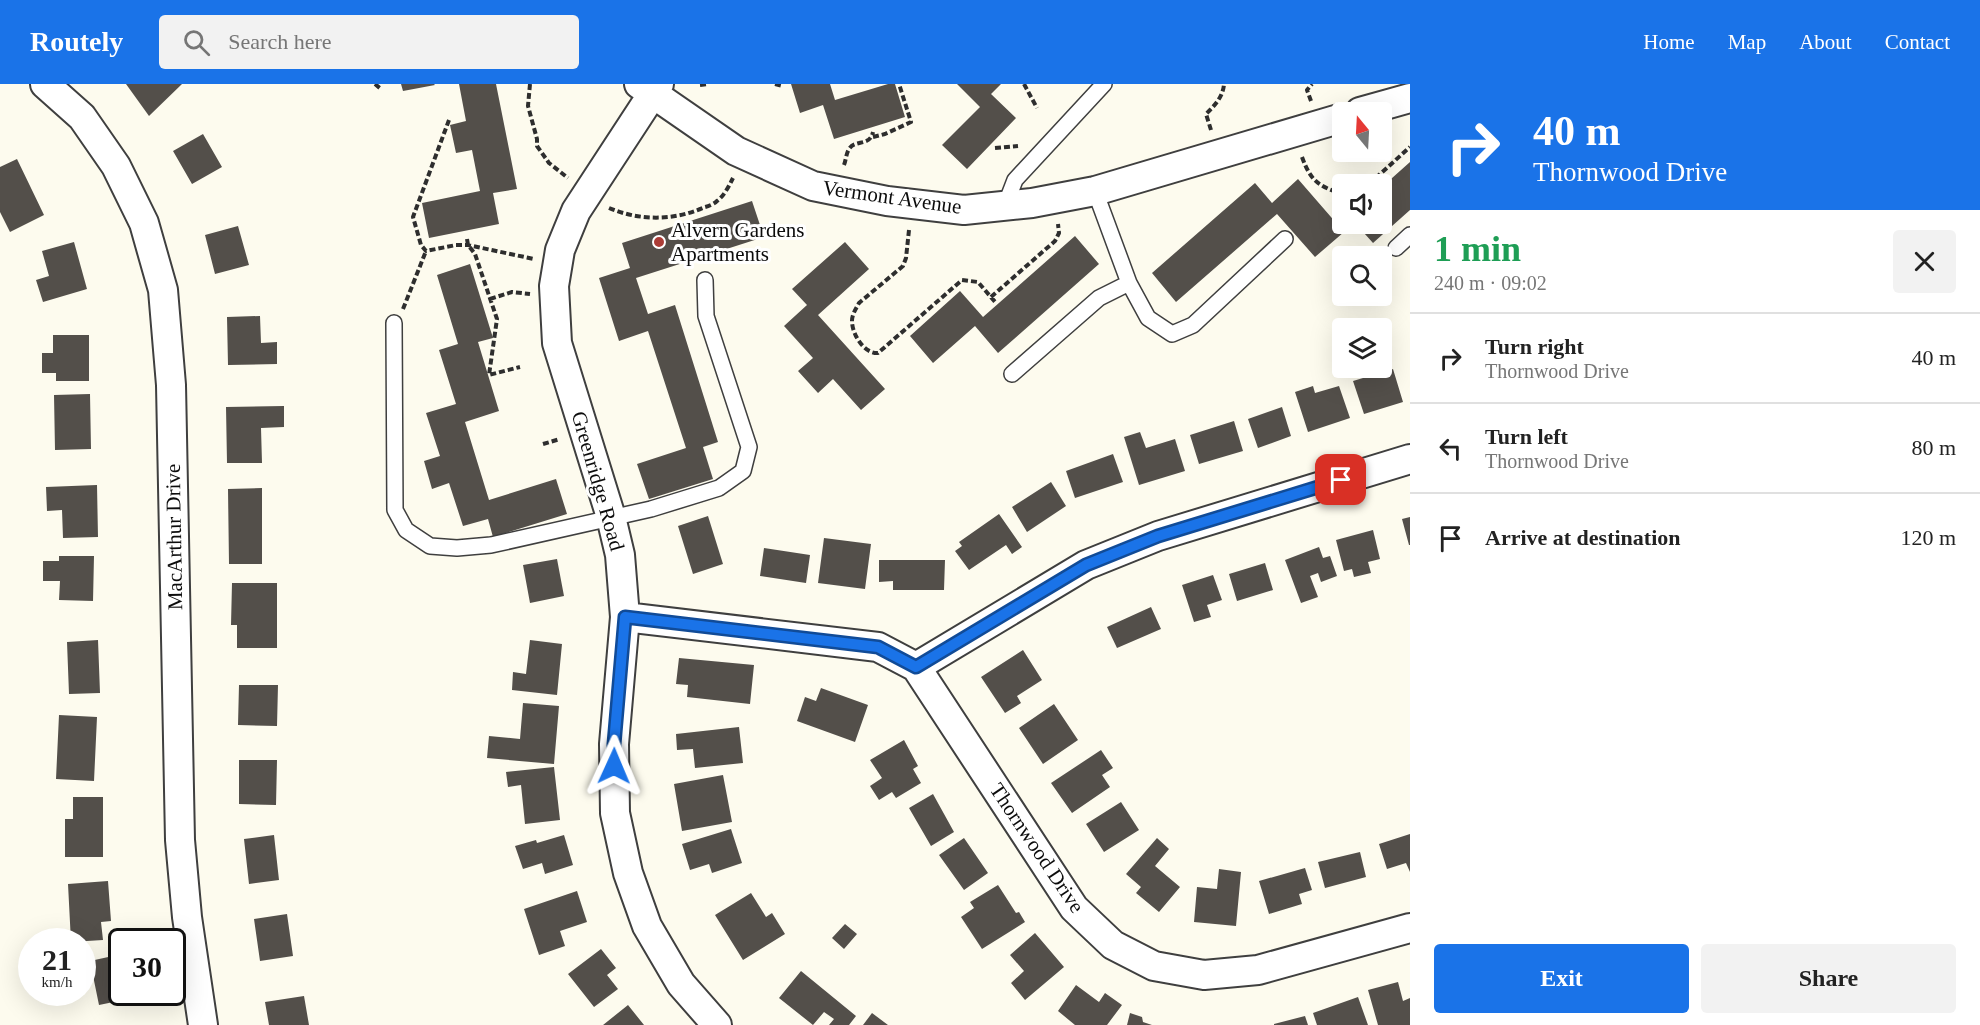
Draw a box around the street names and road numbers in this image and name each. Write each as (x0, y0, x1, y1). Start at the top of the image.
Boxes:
street label: Vermont Avenue (821, 175, 963, 219)
street label: Greenridge Road (567, 408, 630, 554)
street label: MacArthur Drive (161, 464, 187, 610)
street label: Thornwood Drive (985, 779, 1089, 917)

